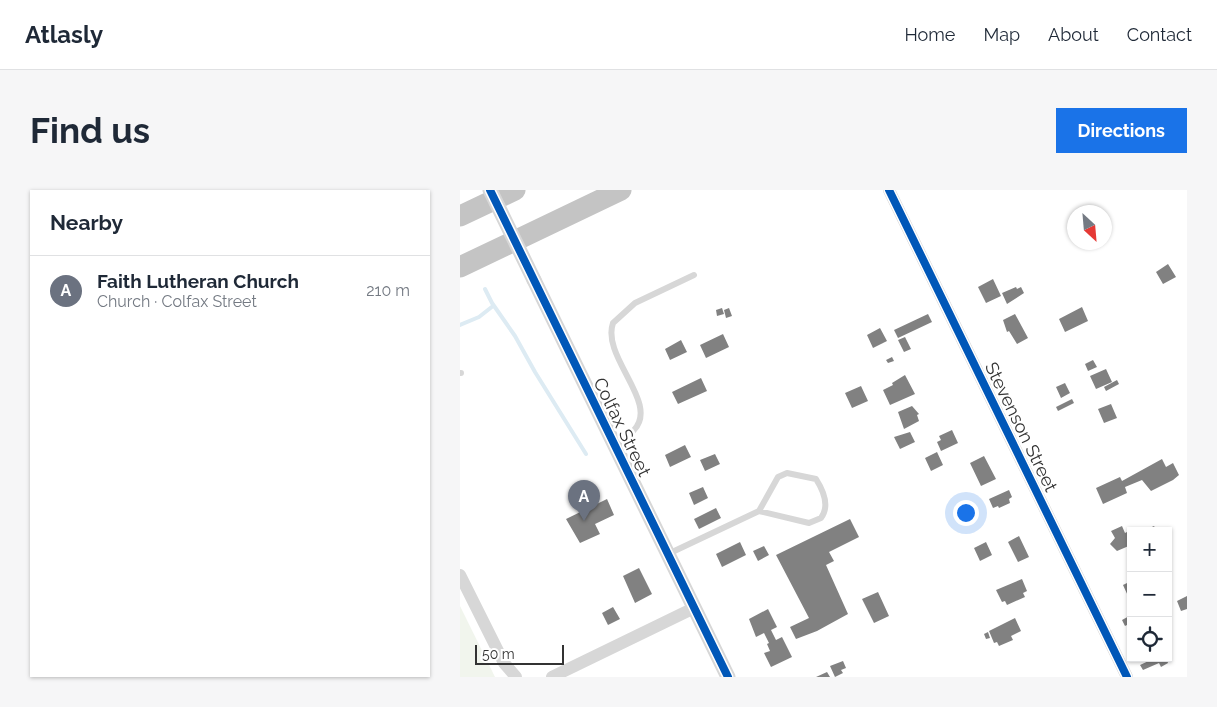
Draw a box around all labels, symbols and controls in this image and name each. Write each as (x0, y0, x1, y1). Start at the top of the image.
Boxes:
text: Atlasly (25, 20, 103, 49)
text: Home (904, 24, 955, 45)
text: Map (983, 24, 1020, 45)
text: About (1048, 24, 1099, 45)
text: Contact (1127, 24, 1192, 45)
button: Directions (1056, 108, 1187, 153)
text: Find us (30, 110, 150, 151)
north arrow (1067, 205, 1112, 250)
text: Nearby (50, 210, 123, 235)
text: Faith Lutheran Church (97, 270, 299, 292)
text: A (61, 281, 71, 300)
text: 210 m (366, 281, 410, 300)
text: Church · Colfax Street (97, 292, 257, 311)
street label: Stevenson Street (981, 359, 1062, 495)
street label: Colfax Street (590, 374, 655, 480)
pin: A (568, 480, 600, 521)
your location (953, 500, 979, 526)
map controls (1127, 527, 1172, 662)
button: + (1127, 527, 1172, 572)
button: − (1127, 572, 1172, 617)
button: locate (1127, 617, 1172, 662)
scale bar (475, 642, 564, 665)
text: 50 m (482, 646, 515, 662)

